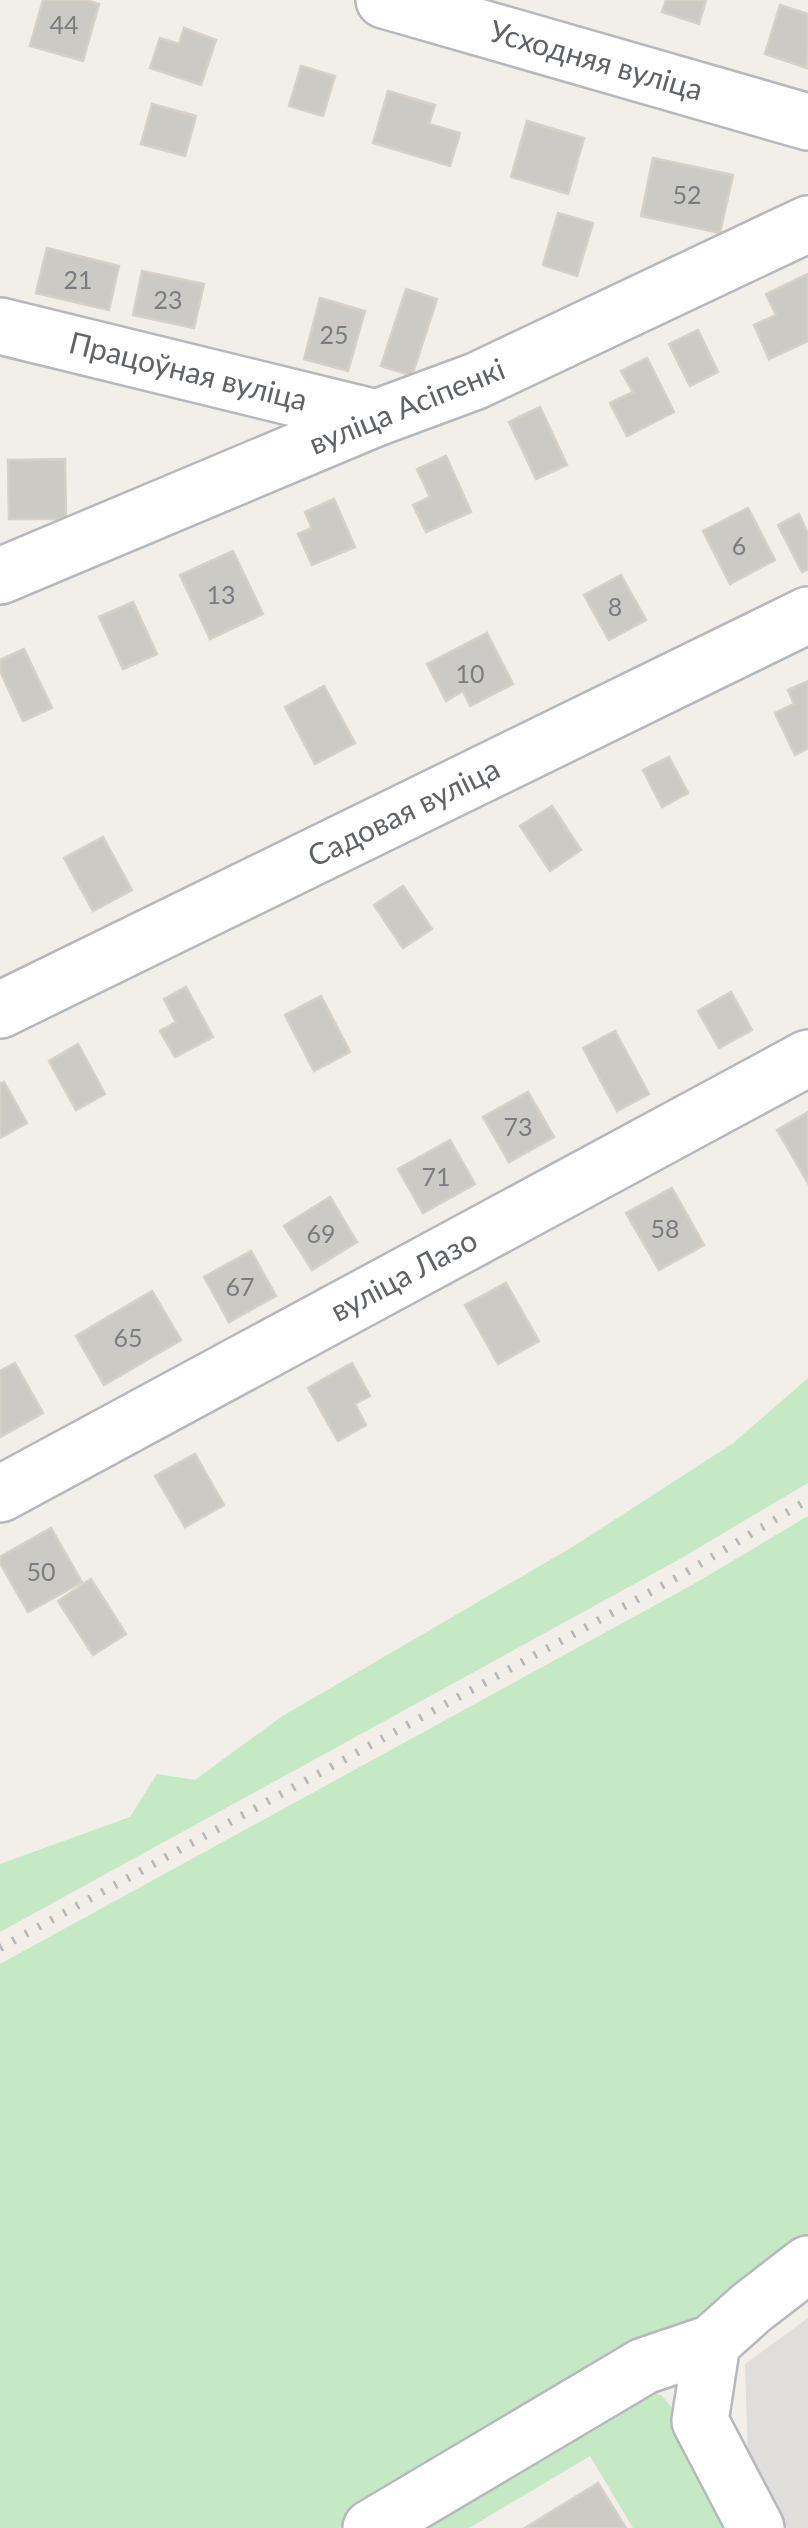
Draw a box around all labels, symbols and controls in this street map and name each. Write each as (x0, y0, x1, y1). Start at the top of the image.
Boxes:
house number: 44 (49, 9, 79, 39)
street label: Усходняя вуліца (486, 11, 707, 107)
house number: 52 (672, 179, 702, 209)
house number: 21 (63, 264, 93, 294)
house number: 23 (153, 284, 183, 314)
house number: 25 (319, 319, 349, 349)
street label: Працоўная вуліца (66, 323, 311, 417)
street label: вуліца Асіпенкі (303, 350, 509, 461)
house number: 6 (732, 530, 746, 560)
house number: 13 (206, 579, 236, 609)
house number: 8 (608, 591, 622, 621)
house number: 10 (455, 658, 485, 688)
street label: Садовая вуліца (301, 749, 505, 873)
house number: 73 (503, 1111, 533, 1141)
house number: 71 (421, 1161, 451, 1191)
house number: 58 (650, 1213, 680, 1243)
house number: 69 (306, 1218, 336, 1248)
street label: вуліца Лазо (324, 1221, 482, 1328)
house number: 67 (225, 1271, 255, 1301)
house number: 65 (113, 1322, 143, 1352)
house number: 50 (26, 1556, 56, 1586)

